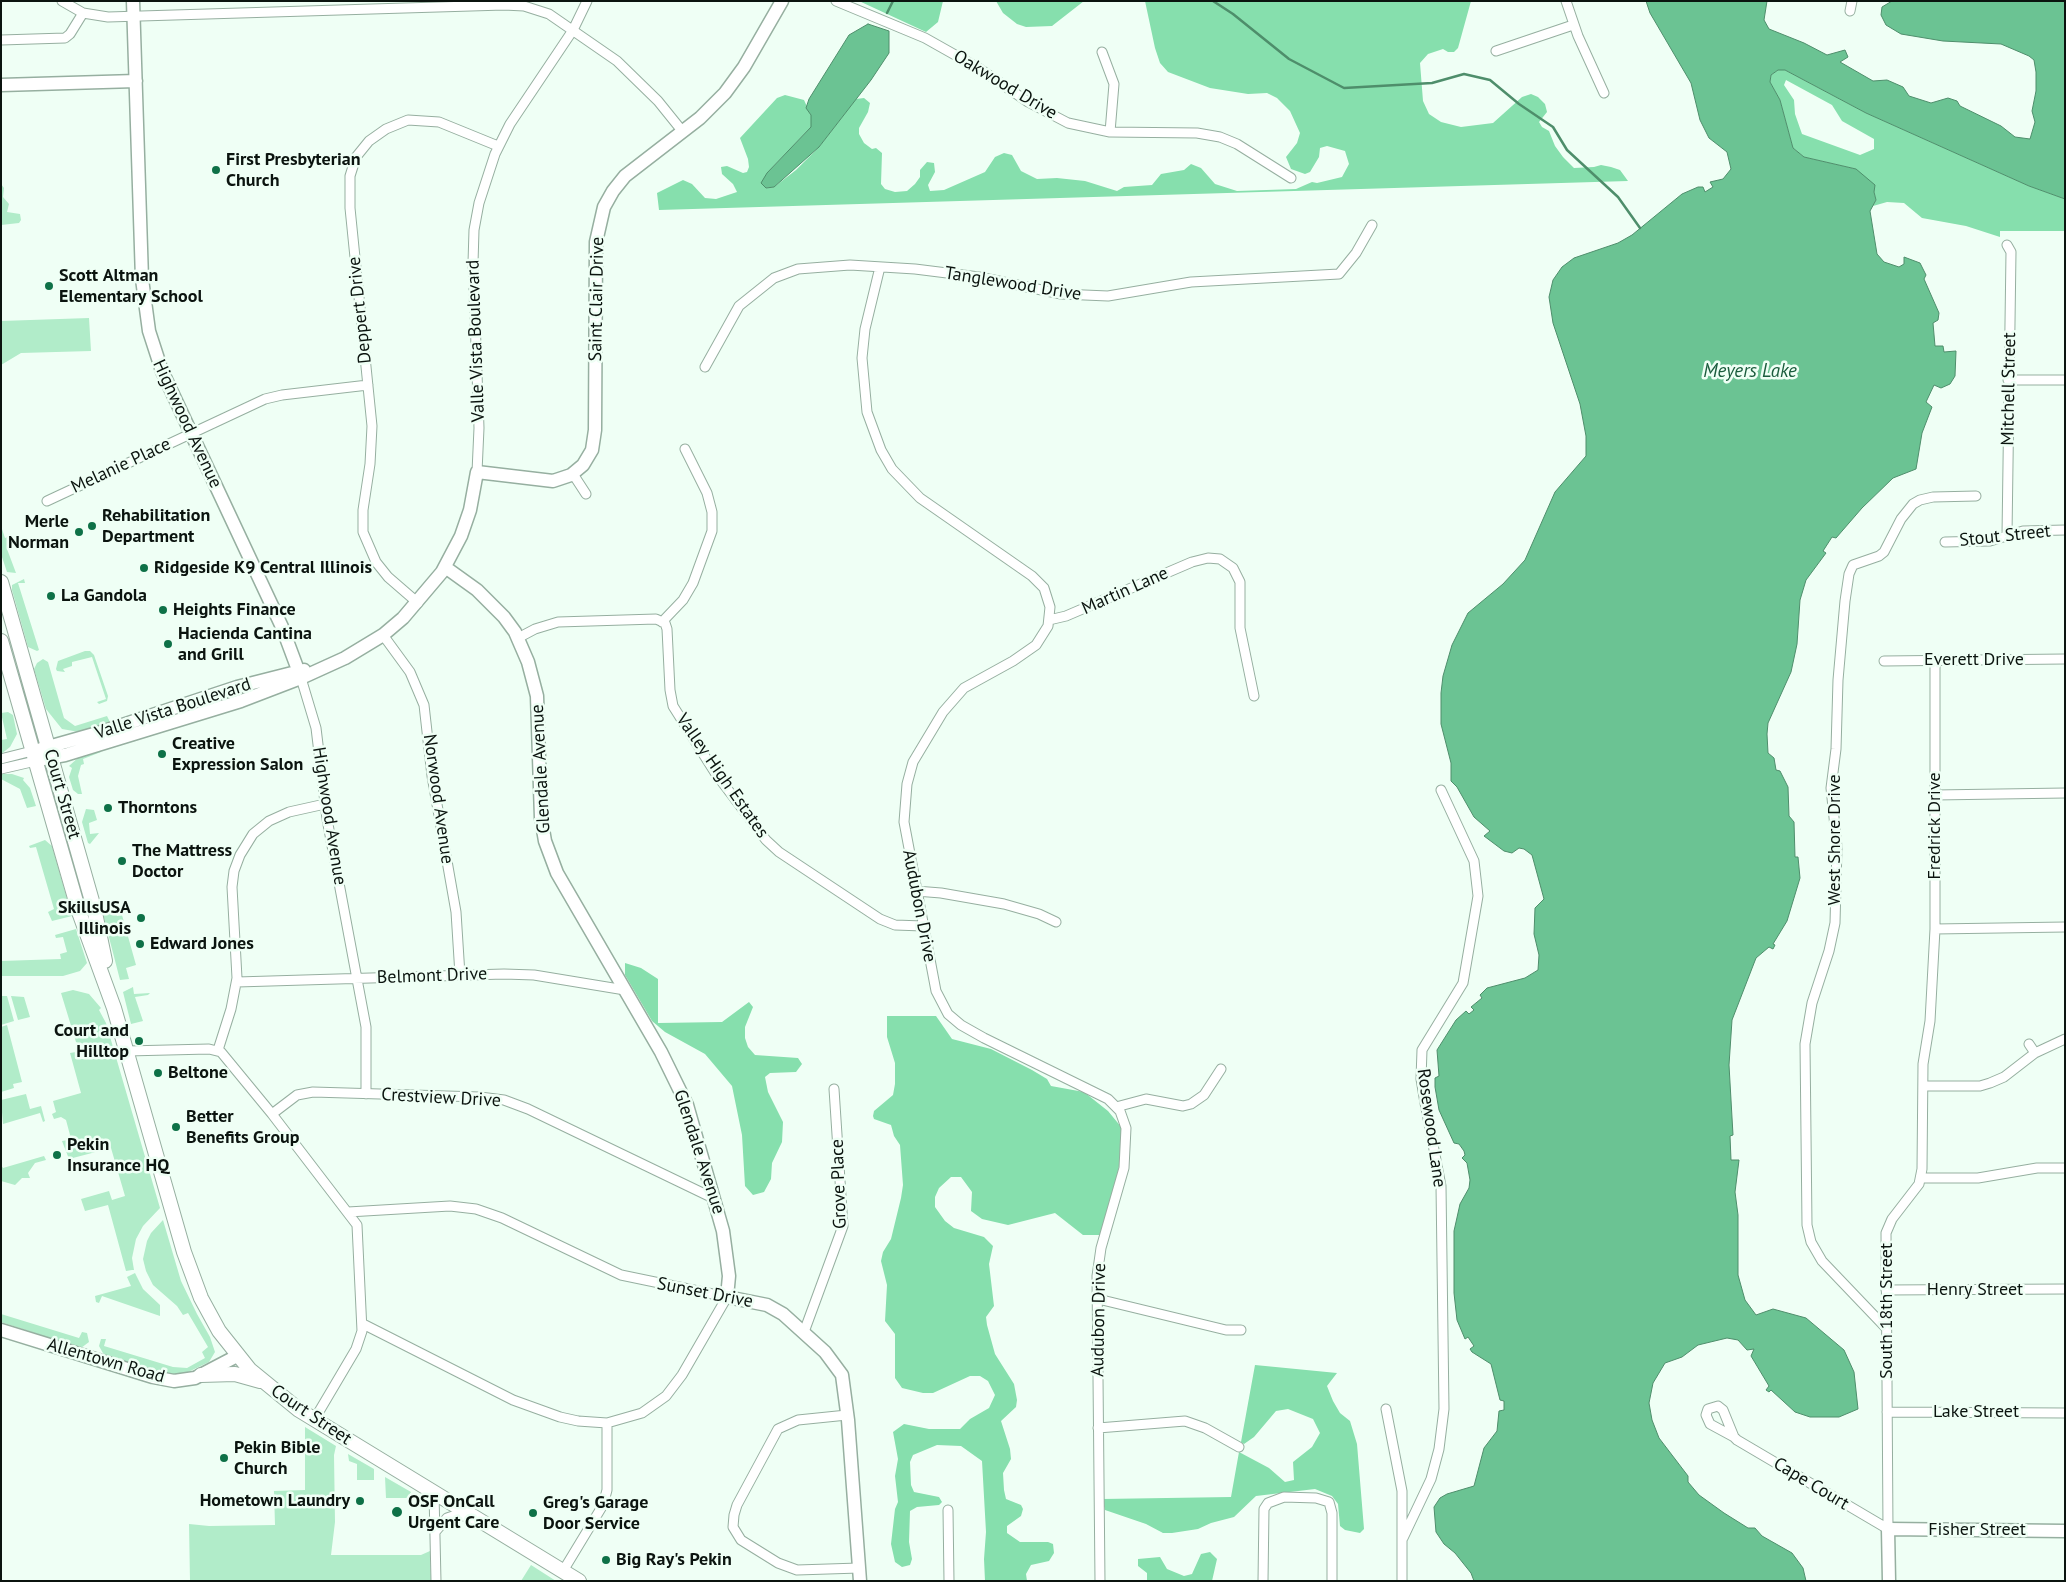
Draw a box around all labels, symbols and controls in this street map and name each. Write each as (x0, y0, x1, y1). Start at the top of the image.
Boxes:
street label: Oakwood Drive (949, 46, 1061, 124)
place label: First Presbyterian Church (226, 149, 361, 192)
marker: First Presbyterian Church (210, 164, 222, 176)
street label: Saint Clair Drive (585, 237, 609, 361)
street label: Deppert Drive (344, 255, 376, 365)
street label: Valle Vista Boulevard (462, 259, 490, 423)
street label: Tanglewood Drive (943, 263, 1083, 305)
place label: Scott Altman Elementary School (59, 265, 203, 308)
marker: Scott Altman Elementary School (43, 280, 55, 292)
street label: Mitchell Street (1997, 332, 2021, 446)
street label: Highwood Avenue (148, 356, 226, 492)
water label: Meyers Lake (1703, 361, 1797, 383)
street label: Melanie Place (68, 434, 174, 498)
place label: Rehabilitation Department (102, 505, 210, 548)
place label: Merle Norman (8, 511, 69, 554)
marker: Rehabilitation Department (86, 520, 98, 532)
street label: Stout Street (1958, 520, 2052, 552)
marker: Merle Norman (73, 526, 85, 538)
place label: Ridgeside K9 Central Illinois (154, 557, 372, 579)
marker: Ridgeside K9 Central Illinois (138, 562, 150, 574)
street label: Martin Lane (1078, 562, 1172, 620)
place label: La Gandola (61, 585, 147, 607)
marker: La Gandola (45, 590, 57, 602)
place label: Heights Finance (173, 599, 296, 621)
marker: Heights Finance (157, 604, 169, 616)
place label: Hacienda Cantina and Grill (178, 623, 312, 666)
marker: Hacienda Cantina and Grill (162, 638, 174, 650)
street label: Everett Drive (1924, 649, 2024, 671)
street label: Valle Vista Boulevard (92, 674, 254, 744)
street label: Glendale Avenue (527, 704, 555, 834)
street label: Valley High Estates (671, 710, 773, 842)
place label: Creative Expression Salon (172, 733, 303, 776)
street label: Norwood Avenue (418, 733, 458, 865)
street label: Highwood Avenue (307, 745, 351, 887)
street label: Court Street (39, 747, 85, 841)
marker: Creative Expression Salon (156, 748, 168, 760)
street label: Fredrick Drive (1924, 772, 1946, 880)
street label: West Shore Drive (1824, 774, 1846, 906)
place label: Thorntons (118, 797, 197, 819)
marker: Thorntons (102, 802, 114, 814)
place label: The Mattress Doctor (132, 840, 232, 882)
street label: Audubon Drive (898, 848, 940, 964)
marker: The Mattress Doctor (116, 855, 128, 867)
place label: SkillsUSA Illinois (58, 897, 131, 940)
marker: SkillsUSA Illinois (135, 912, 147, 924)
place label: Edward Jones (150, 933, 254, 955)
marker: Edward Jones (134, 938, 146, 950)
street label: Belmont Drive (377, 963, 487, 989)
place label: Court and Hilltop (54, 1020, 129, 1062)
marker: Court and Hilltop (133, 1035, 145, 1047)
place label: Beltone (168, 1062, 228, 1084)
marker: Beltone (152, 1067, 164, 1079)
street label: Rosewood Lane (1412, 1067, 1450, 1189)
street label: Crestview Drive (381, 1084, 501, 1112)
street label: Glendale Avenue (669, 1087, 729, 1217)
place label: Better Benefits Group (186, 1106, 299, 1148)
marker: Better Benefits Group (170, 1121, 182, 1133)
place label: Pekin Insurance HQ (67, 1134, 169, 1176)
street label: Grove Place (827, 1139, 851, 1229)
marker: Pekin Insurance HQ (51, 1149, 63, 1161)
street label: South 18th Street (1876, 1243, 1898, 1379)
street label: Audubon Drive (1087, 1263, 1111, 1377)
street label: Sunset Drive (655, 1273, 755, 1313)
street label: Henry Street (1927, 1279, 2023, 1301)
street label: Allentown Road (45, 1334, 167, 1388)
street label: Court Street (267, 1380, 355, 1450)
street label: Lake Street (1933, 1401, 2019, 1423)
place label: Pekin Bible Church (234, 1437, 320, 1480)
marker: Pekin Bible Church (218, 1452, 230, 1464)
street label: Cape Court (1769, 1453, 1853, 1515)
place label: Hometown Laundry (200, 1490, 350, 1512)
place label: OSF OnCall Urgent Care (408, 1491, 499, 1534)
place label: Greg's Garage Door Service (543, 1492, 648, 1535)
marker: Hometown Laundry (354, 1495, 366, 1507)
marker: OSF OnCall Urgent Care (390, 1505, 404, 1519)
marker: Greg's Garage Door Service (527, 1507, 539, 1519)
street label: Fisher Street (1928, 1519, 2026, 1541)
place label: Big Ray's Pekin (616, 1549, 732, 1571)
marker: Big Ray's Pekin (600, 1554, 612, 1566)

